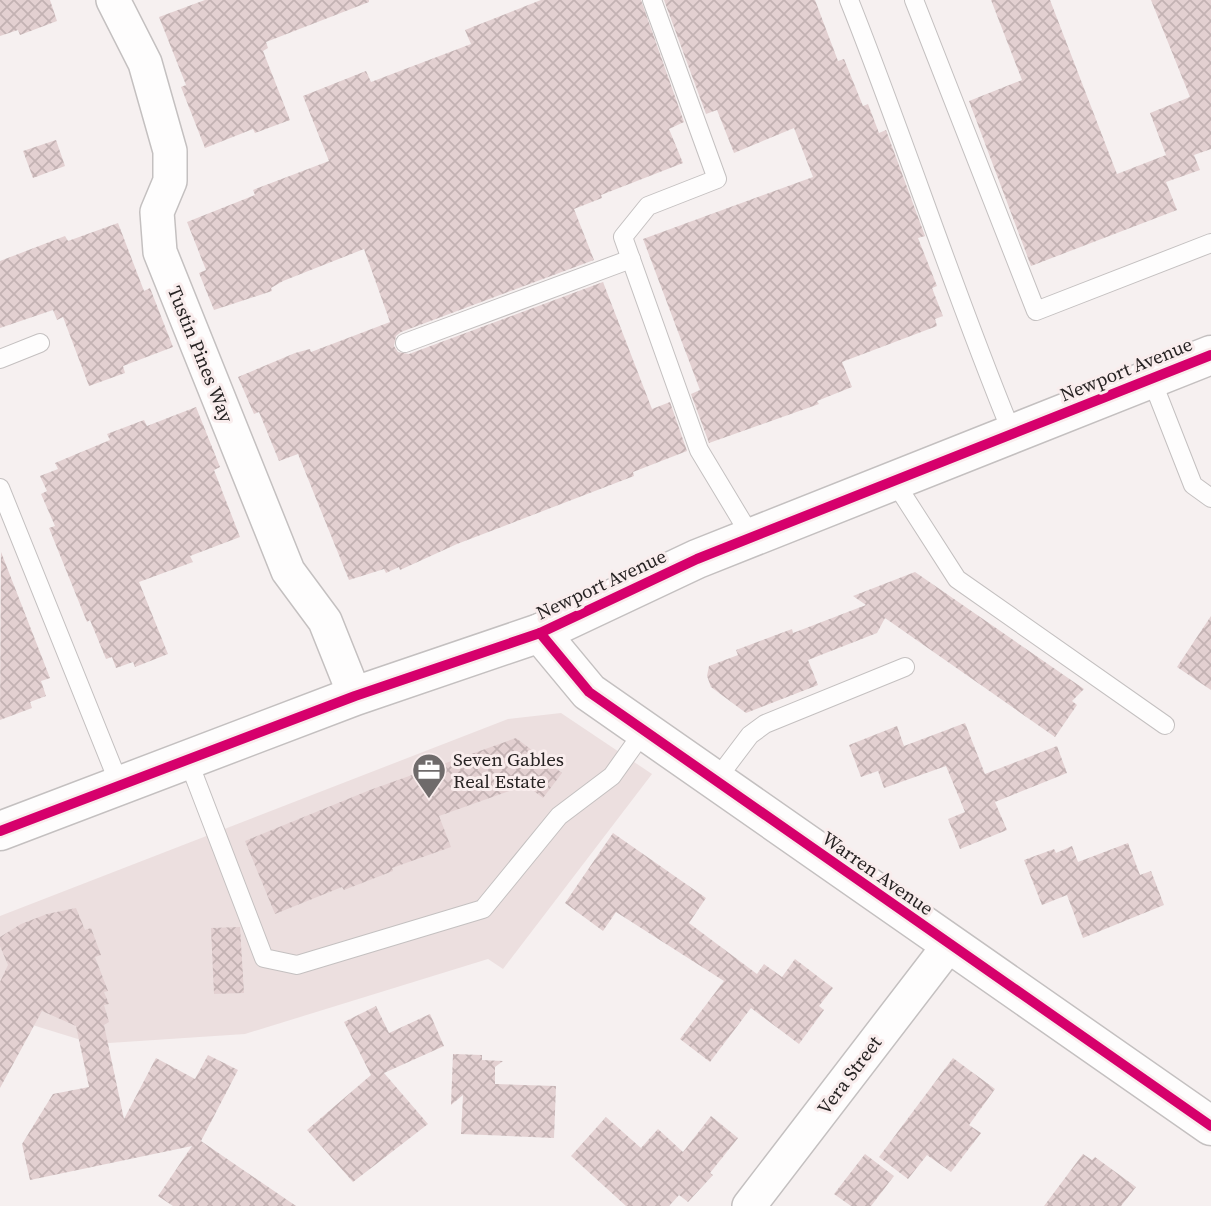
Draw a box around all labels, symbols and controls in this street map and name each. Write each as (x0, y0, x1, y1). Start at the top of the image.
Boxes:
street label: Tustin Pines Way (162, 282, 240, 426)
street label: Newport Avenue (1056, 331, 1196, 407)
street label: Newport Avenue (532, 542, 670, 626)
place label: Seven Gables Real Estate (453, 746, 564, 794)
office icon: Seven Gables Real Estate (410, 751, 448, 800)
street label: Warren Avenue (817, 825, 939, 921)
street label: Vera Street (811, 1030, 888, 1120)

